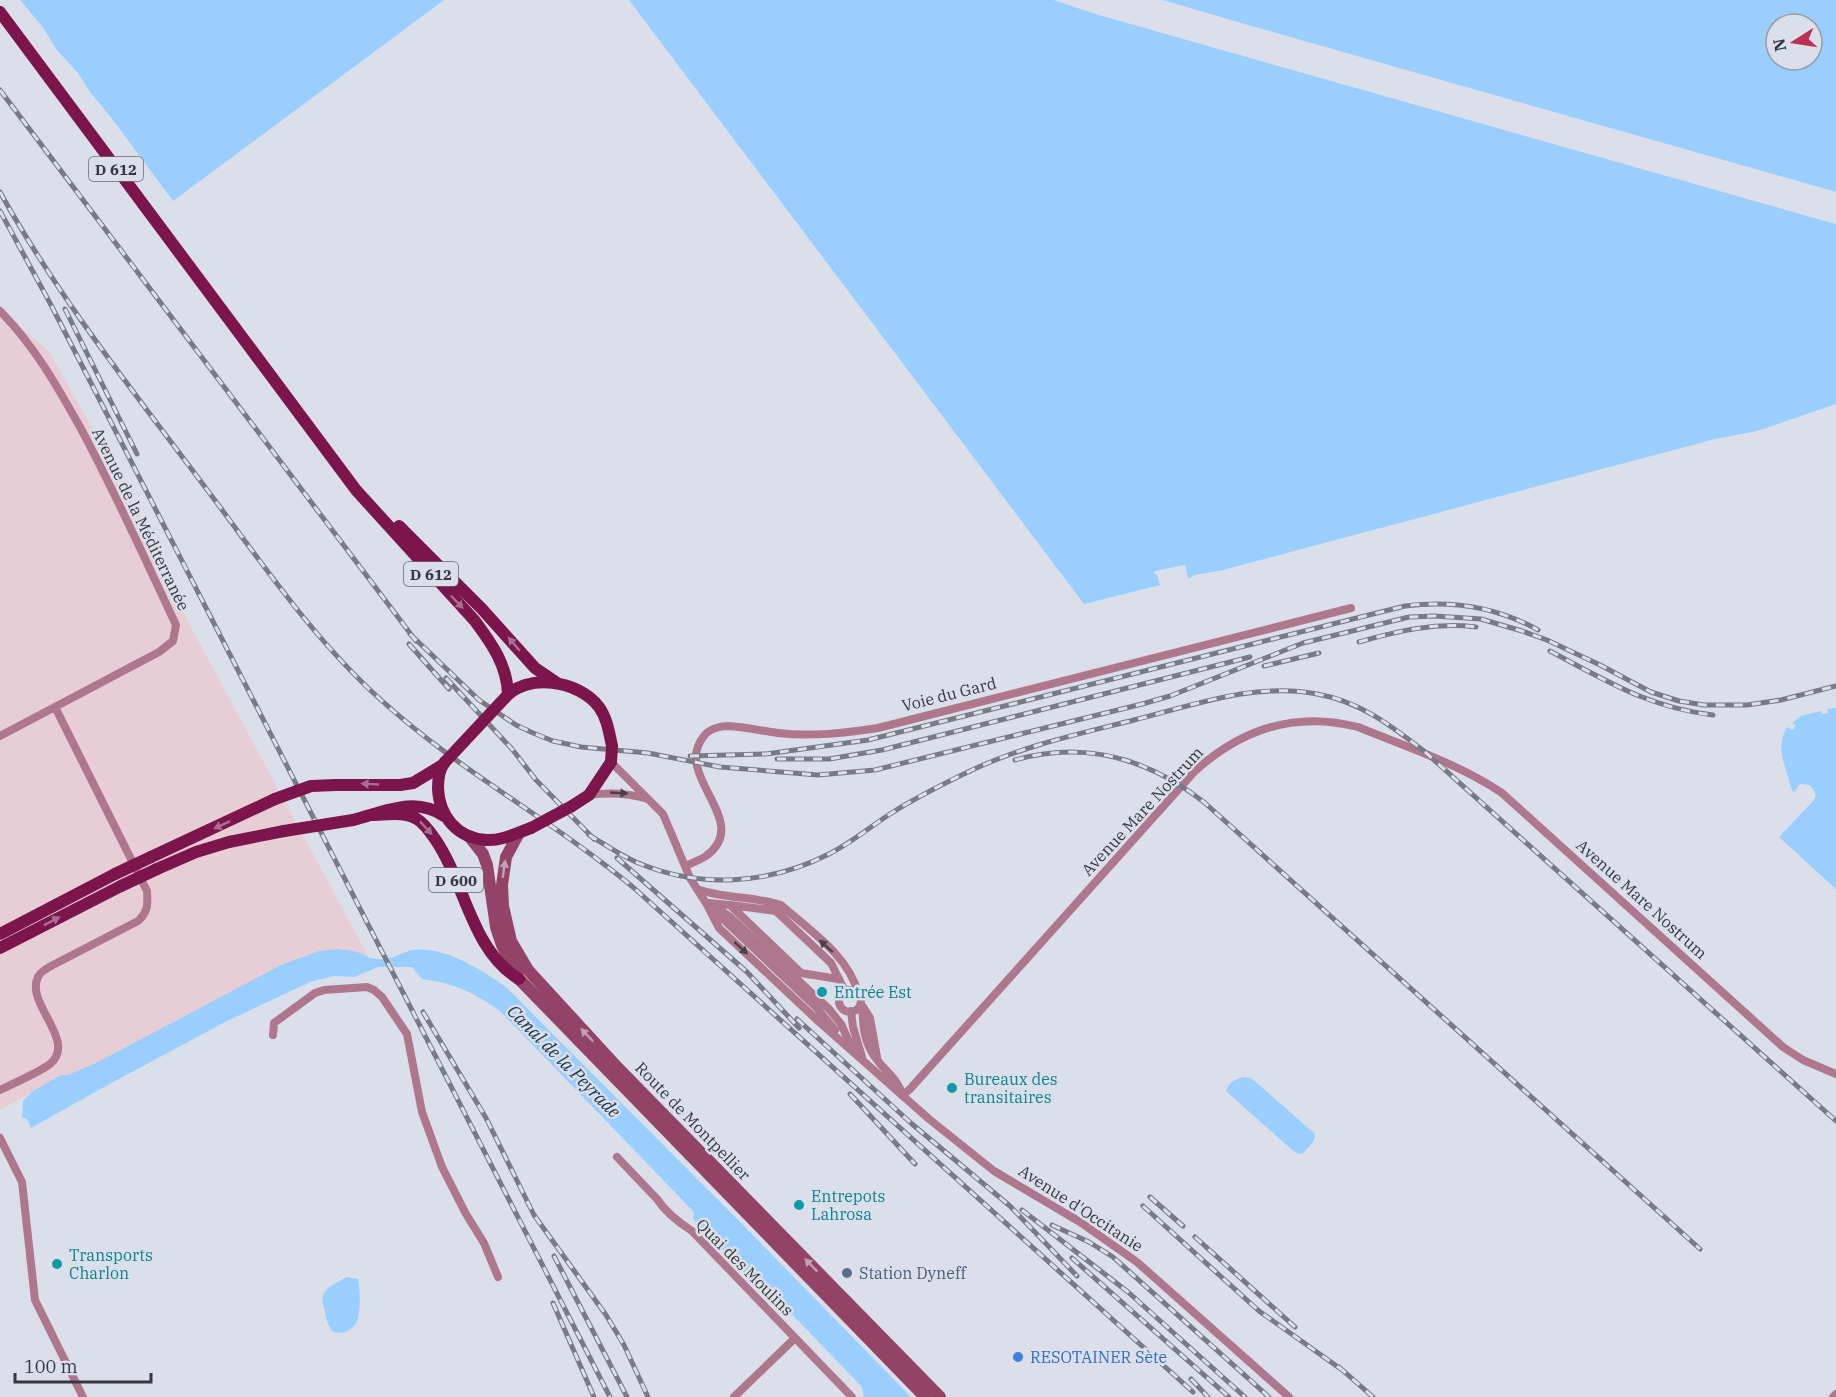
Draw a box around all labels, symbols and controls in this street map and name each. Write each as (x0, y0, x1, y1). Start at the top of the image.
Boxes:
north arrow (1764, 12, 1824, 72)
text: N (1768, 37, 1790, 53)
road number: D 612 (89, 157, 143, 181)
street label: Avenue de la Méditerranée (88, 424, 194, 614)
road number: D 612 (404, 562, 458, 586)
one-way arrow (449, 594, 463, 608)
one-way arrow (508, 636, 521, 652)
street label: Voie du Gard (900, 673, 999, 715)
street label: Avenue Mare Nostrum (1077, 742, 1207, 880)
one-way arrow (360, 780, 379, 789)
one-way arrow (610, 789, 629, 798)
one-way arrow (213, 820, 230, 829)
one-way arrow (419, 820, 433, 835)
street label: Avenue Mare Nostrum (1572, 835, 1712, 963)
one-way arrow (500, 859, 509, 878)
road number: D 600 (429, 868, 483, 892)
one-way arrow (44, 916, 61, 926)
one-way arrow (819, 940, 834, 953)
one-way arrow (733, 941, 748, 954)
place label: Entrée Est (834, 982, 912, 1002)
marker: Entrée Est (815, 985, 829, 999)
water label: Canal de la Peyrade (502, 999, 626, 1123)
one-way arrow (580, 1027, 594, 1042)
street label: Route de Montpellier (631, 1058, 755, 1184)
place label: Bureaux des transitaires (964, 1069, 1058, 1107)
marker: Bureaux des transitaires (945, 1081, 959, 1095)
street label: Avenue d'Occitanie (1015, 1160, 1147, 1256)
place label: Entrepots Lahrosa (811, 1186, 885, 1224)
marker: Entrepots Lahrosa (792, 1198, 806, 1212)
street label: Quai des Moulins (692, 1214, 798, 1320)
place label: Transports Charlon (69, 1245, 153, 1283)
marker: Transports Charlon (50, 1257, 64, 1271)
one-way arrow (805, 1258, 819, 1272)
place label: Station Dyneff (859, 1263, 967, 1283)
marker: Station Dyneff (840, 1266, 854, 1280)
scale bar (15, 1346, 152, 1384)
place label: RESOTAINER Sète (1030, 1347, 1167, 1367)
marker: RESOTAINER Sète (1011, 1350, 1025, 1364)
text: 100 m (24, 1355, 78, 1378)

